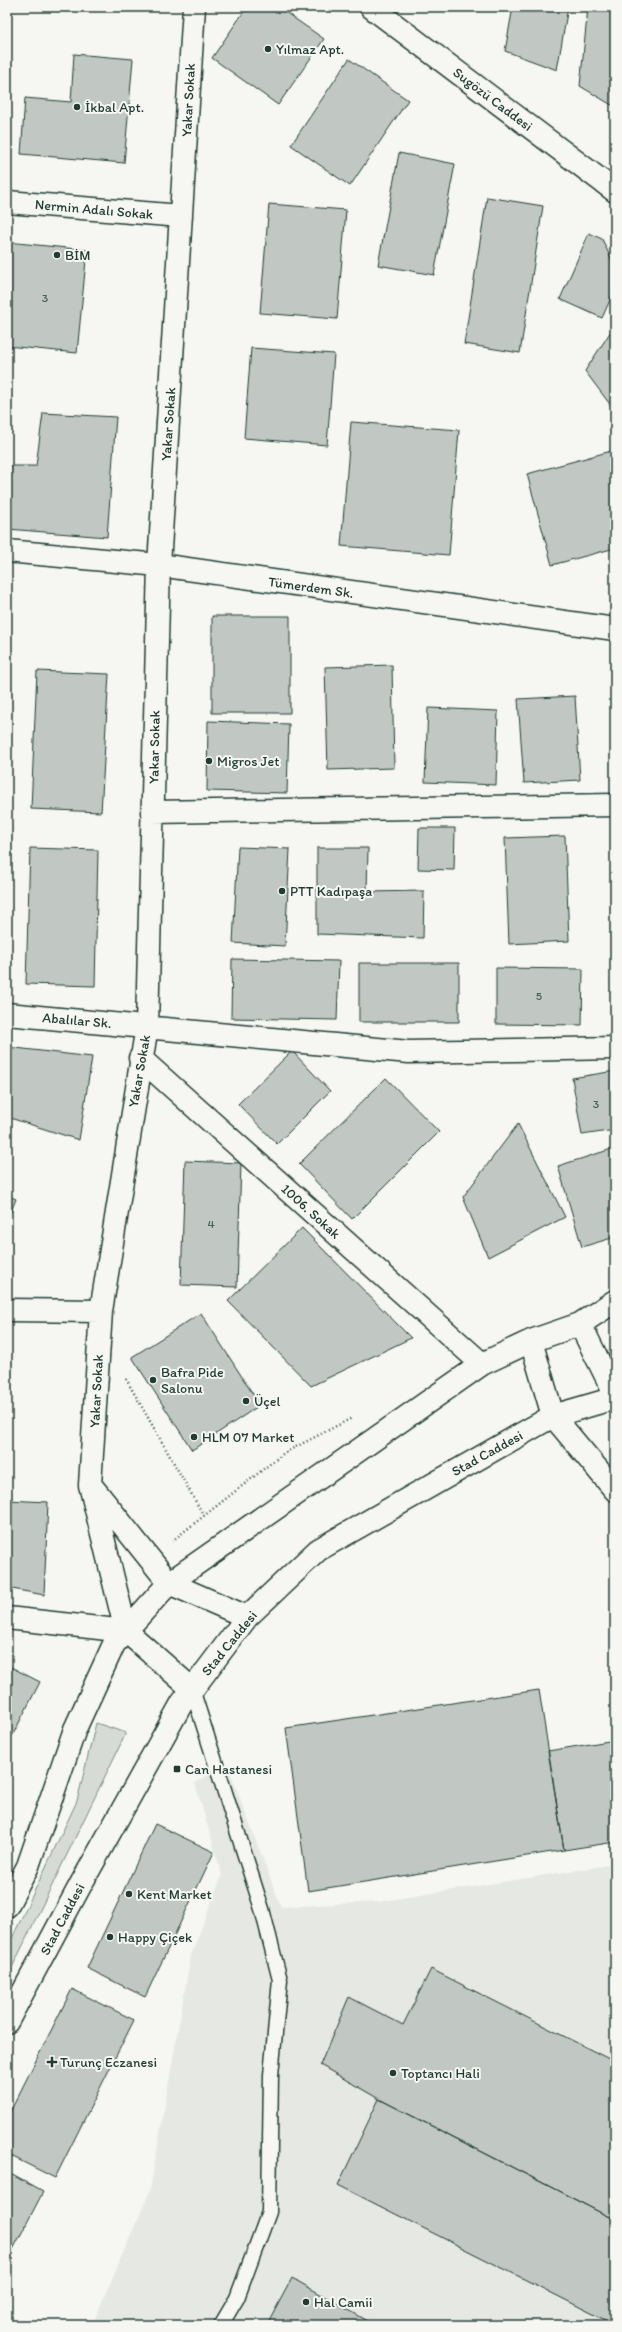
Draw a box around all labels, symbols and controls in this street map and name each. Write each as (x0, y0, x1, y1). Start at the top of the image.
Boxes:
place label: Yılmaz Apt. (276, 41, 344, 58)
marker: Yılmaz Apt. (263, 44, 273, 54)
street label: Yakar Sokak (178, 62, 199, 137)
street label: Sugözü Caddesi (450, 64, 536, 135)
place label: İkbal Apt. (85, 99, 144, 116)
marker: İkbal Apt. (72, 102, 82, 112)
street label: Nermin Adalı Sokak (34, 196, 154, 223)
place label: BİM (65, 247, 91, 264)
marker: BİM (52, 250, 62, 260)
house number: 3 (42, 291, 49, 305)
street label: Yakar Sokak (157, 386, 180, 461)
street label: Tümerdem Sk. (267, 573, 355, 602)
street label: Yakar Sokak (145, 709, 164, 784)
place label: Migros Jet (217, 753, 279, 770)
marker: Migros Jet (204, 756, 214, 766)
place label: PTT Kadıpaşa (290, 883, 372, 900)
marker: PTT Kadıpaşa (277, 886, 287, 896)
house number: 5 (536, 989, 542, 1003)
street label: Abalılar Sk. (42, 1009, 112, 1032)
street label: Yakar Sokak (125, 1033, 154, 1109)
house number: 3 (593, 1097, 600, 1111)
street label: 1006. Sokak (277, 1180, 344, 1242)
house number: 4 (207, 1217, 215, 1231)
street label: Yakar Sokak (86, 1353, 107, 1428)
place label: Bafra Pide Salonu (161, 1364, 224, 1397)
marker: Bafra Pide Salonu (148, 1375, 158, 1385)
place label: Üçel (254, 1393, 280, 1410)
marker: Üçel (241, 1396, 251, 1406)
street label: Stad Caddesi (449, 1427, 526, 1480)
place label: HLM 07 Market (202, 1429, 294, 1446)
marker: HLM 07 Market (189, 1432, 199, 1442)
street label: Stad Caddesi (198, 1607, 261, 1679)
place label: Can Hastanesi (185, 1761, 272, 1778)
marker: Can Hastanesi (172, 1764, 182, 1774)
street label: Stad Caddesi (36, 1880, 88, 1958)
place label: Kent Market (137, 1886, 212, 1903)
marker: Kent Market (124, 1889, 134, 1899)
place label: Happy Çiçek (118, 1929, 193, 1946)
marker: Happy Çiçek (105, 1932, 115, 1942)
place label: Turunç Eczanesi (60, 2054, 157, 2071)
marker: Turunç Eczanesi (47, 2057, 57, 2067)
place label: Toptancı Hali (401, 2065, 480, 2082)
marker: Toptancı Hali (388, 2068, 398, 2078)
place label: Hal Camii (314, 2294, 372, 2311)
marker: Hal Camii (301, 2297, 311, 2307)

